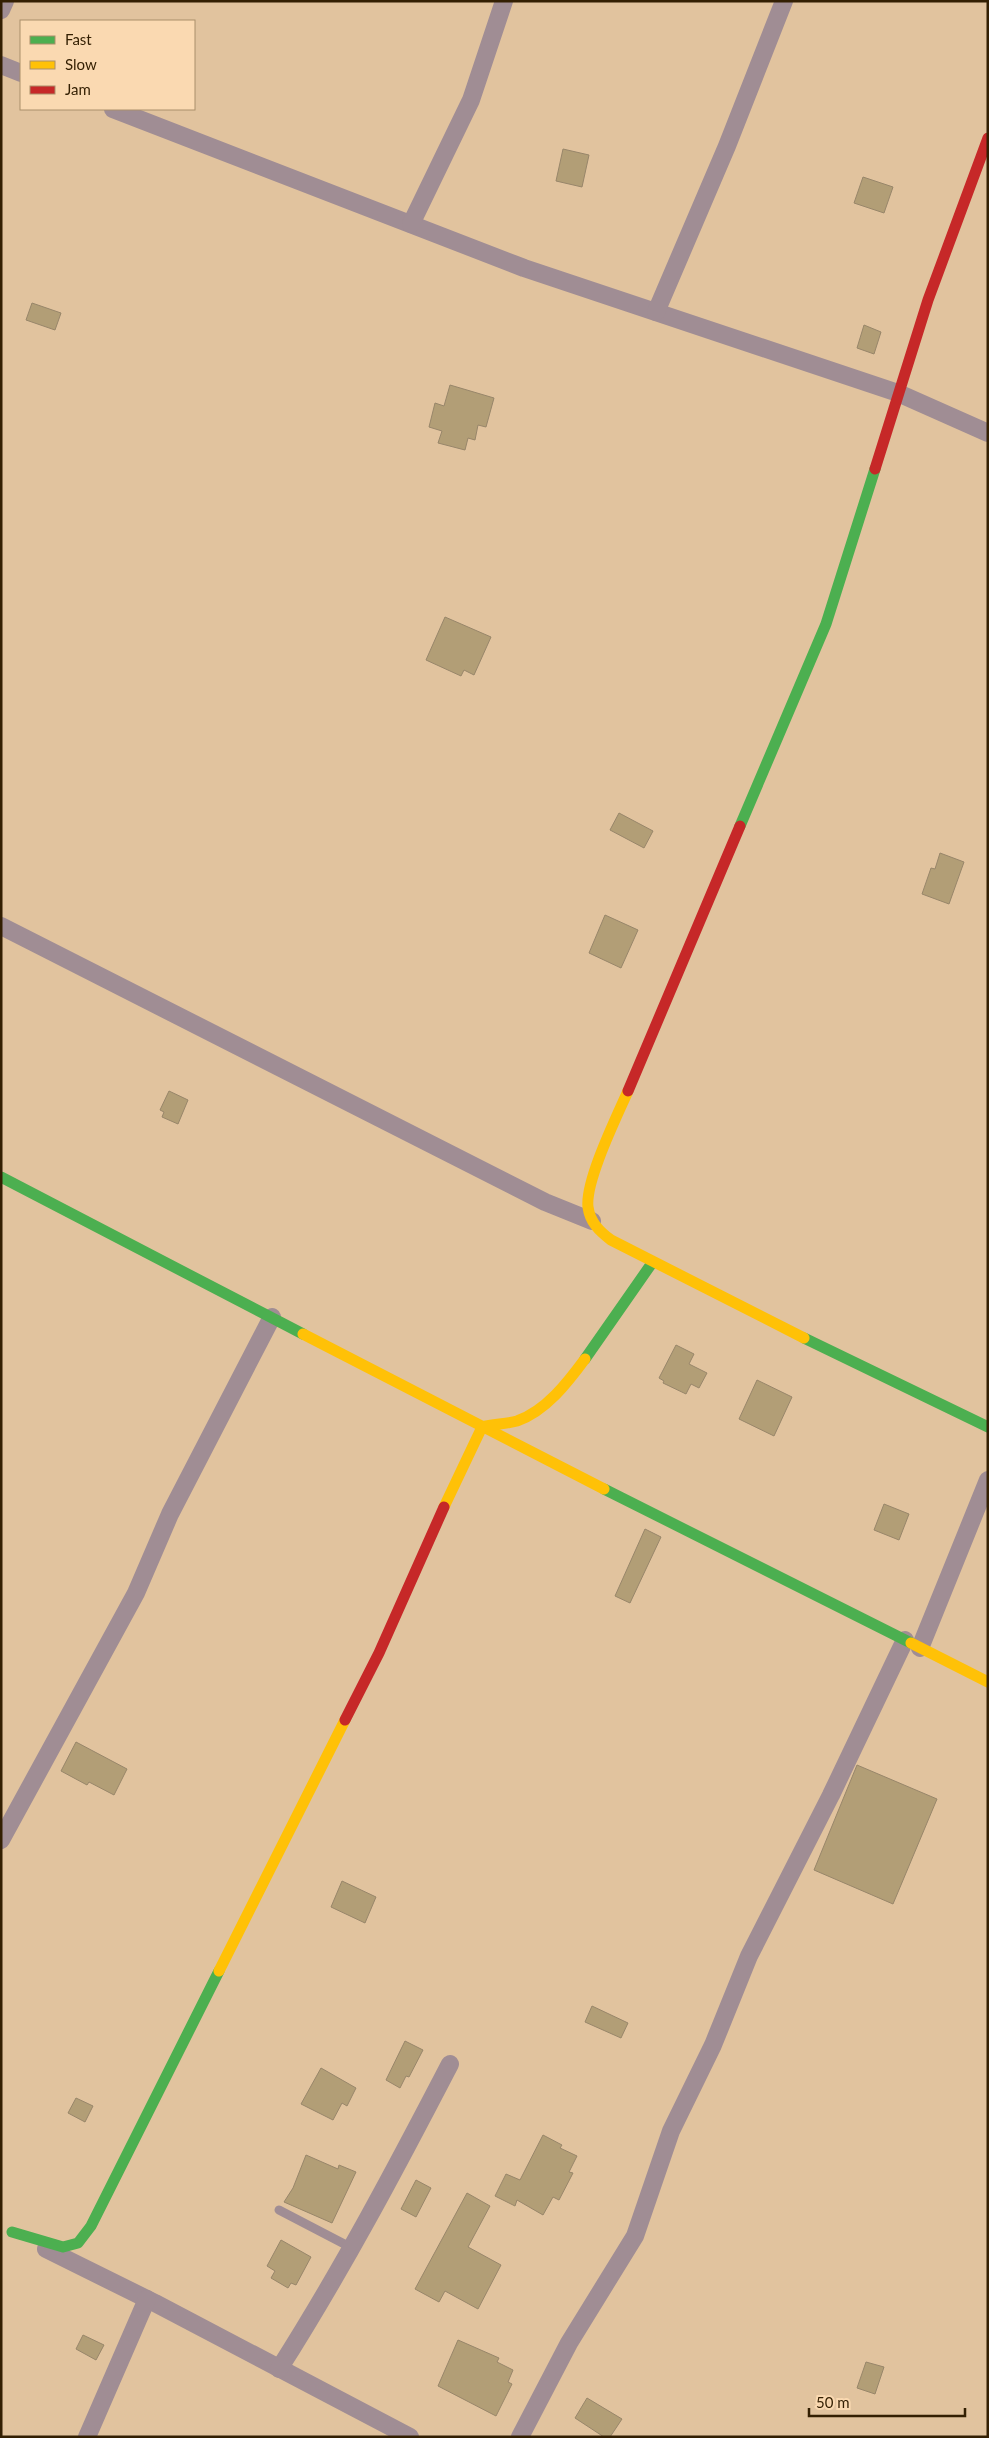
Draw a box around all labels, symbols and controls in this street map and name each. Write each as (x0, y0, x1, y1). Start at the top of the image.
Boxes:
legend (20, 20, 195, 110)
text: Fast (65, 30, 92, 48)
text: Slow (65, 55, 97, 73)
text: Jam (65, 80, 91, 98)
scale bar (809, 2386, 965, 2418)
text: 50 m (816, 2393, 850, 2411)

